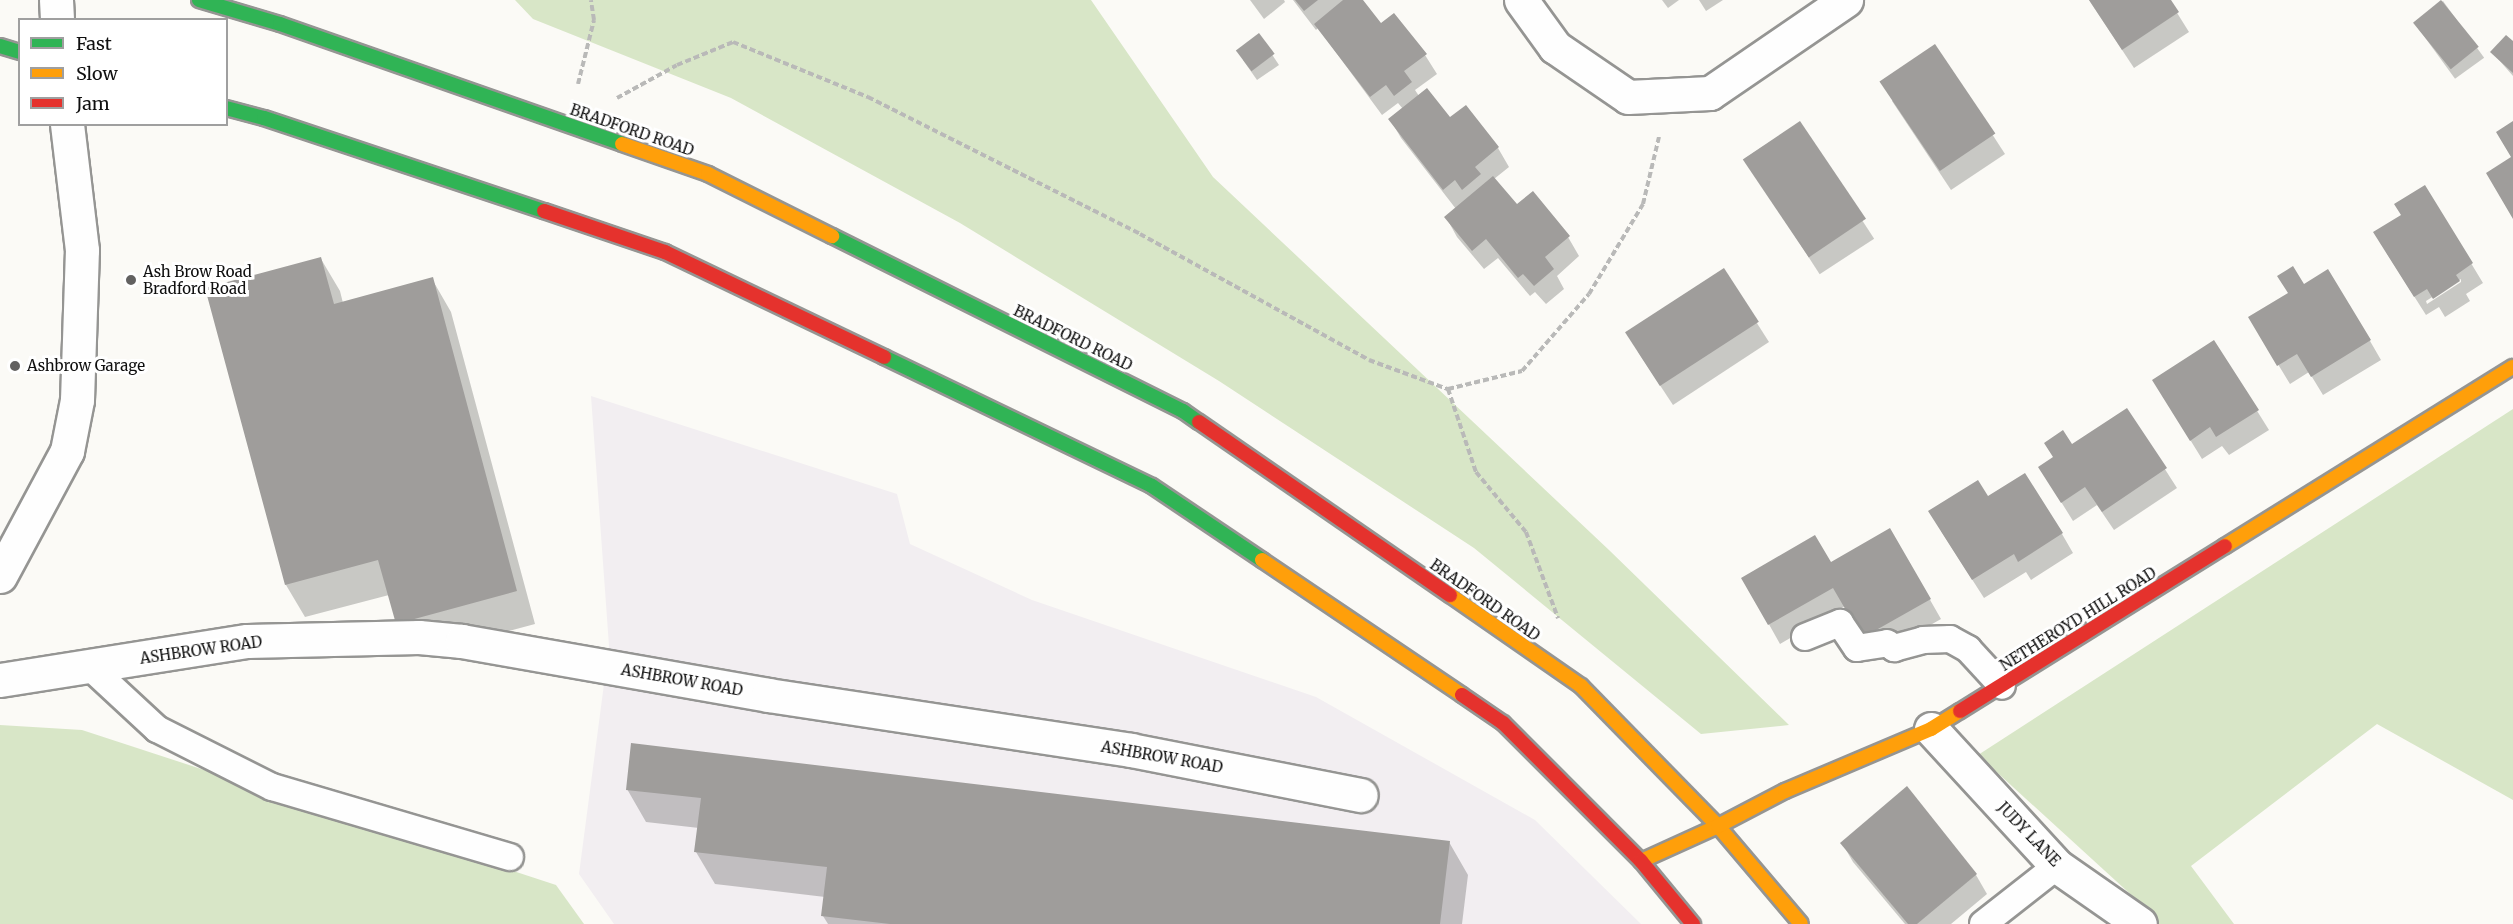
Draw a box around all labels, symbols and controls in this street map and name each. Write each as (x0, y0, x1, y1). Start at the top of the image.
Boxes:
legend (18, 18, 228, 126)
text: Fast (76, 32, 112, 55)
text: Slow (76, 62, 118, 85)
text: Jam (76, 92, 110, 115)
street label: BRADFORD ROAD (568, 100, 696, 160)
place label: Ash Brow Road Bradford Road (143, 262, 252, 297)
marker: Ash Brow Road Bradford Road (124, 273, 138, 287)
street label: BRADFORD ROAD (1011, 301, 1135, 375)
place label: Ashbrow Garage (27, 357, 145, 375)
marker: Ashbrow Garage (8, 359, 22, 373)
street label: BRADFORD ROAD (1427, 555, 1543, 645)
street label: NETHEROYD HILL ROAD (1997, 563, 2159, 675)
street label: ASHBROW ROAD (139, 633, 263, 667)
street label: ASHBROW ROAD (620, 660, 744, 700)
street label: ASHBROW ROAD (1100, 737, 1224, 777)
street label: JUDY LANE (1994, 798, 2064, 870)

